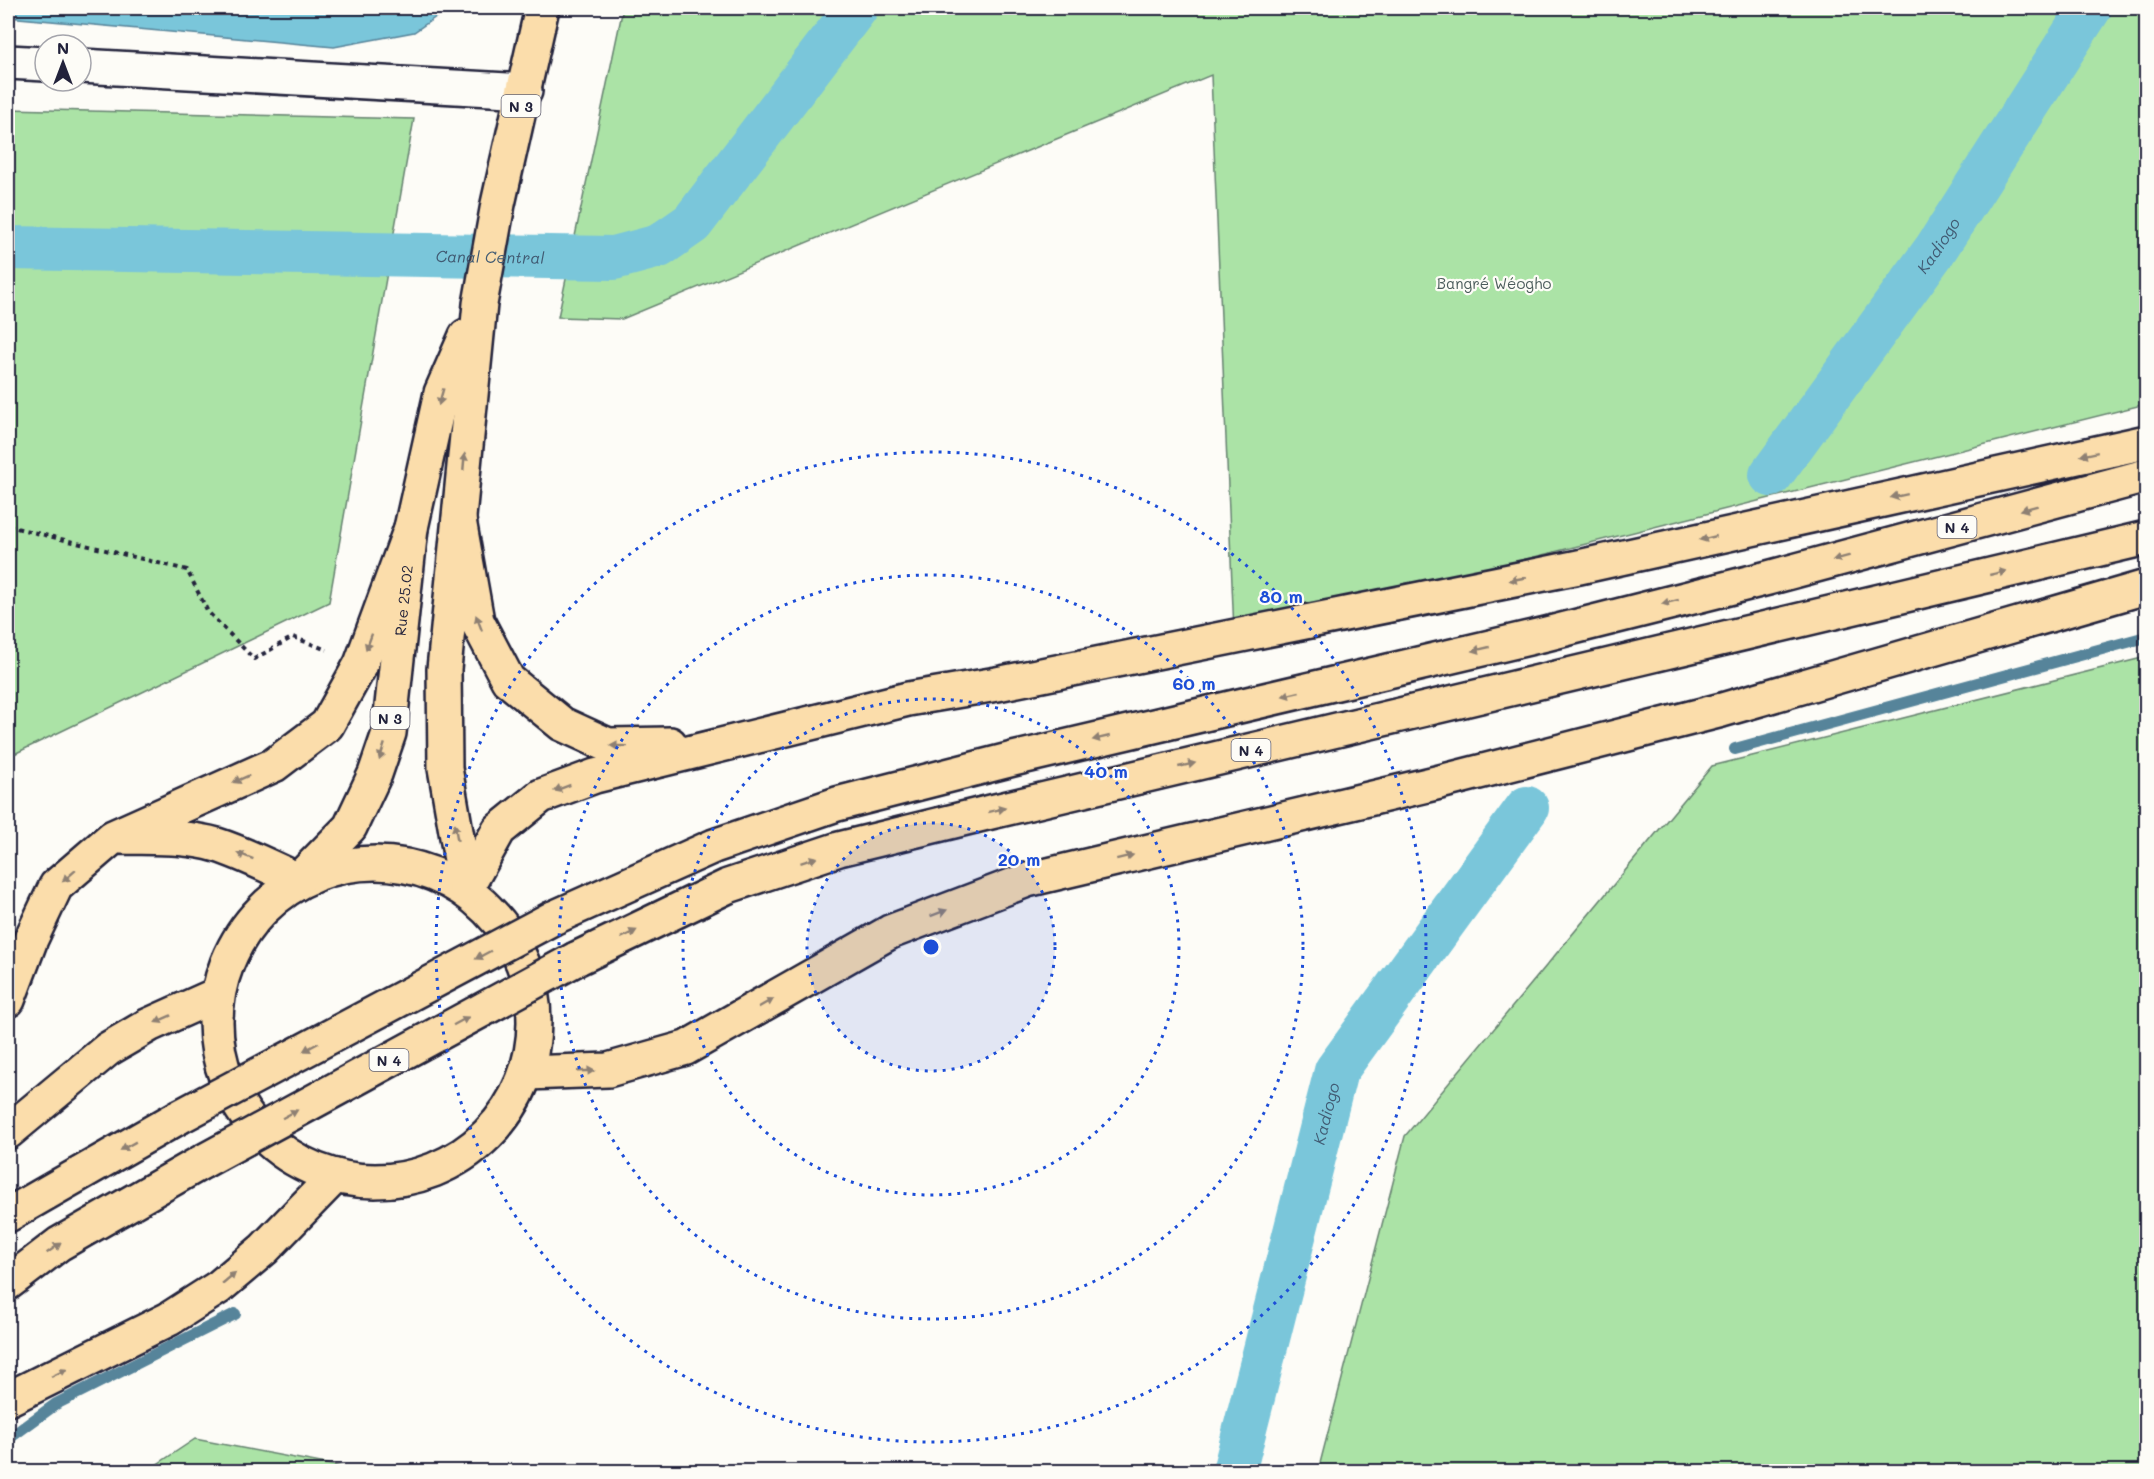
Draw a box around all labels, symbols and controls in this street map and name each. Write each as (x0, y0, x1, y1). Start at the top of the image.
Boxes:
north arrow (33, 33, 93, 93)
text: N (57, 37, 69, 58)
road number: N 3 (502, 95, 540, 117)
water label: Kadiogo (1911, 213, 1964, 277)
water label: Canal Central (435, 245, 544, 267)
park label: Bangré Wéogho (1437, 273, 1551, 293)
one-way arrow (436, 388, 445, 406)
one-way arrow (2080, 450, 2099, 459)
one-way arrow (459, 452, 469, 471)
one-way arrow (1890, 491, 1908, 501)
one-way arrow (2020, 503, 2038, 513)
road number: N 4 (1938, 516, 1976, 538)
one-way arrow (1699, 534, 1718, 543)
one-way arrow (1832, 554, 1850, 563)
street label: Rue 25.02 (389, 564, 417, 637)
one-way arrow (1989, 568, 2008, 577)
one-way arrow (1508, 575, 1527, 584)
text: 80 m (1259, 584, 1303, 608)
one-way arrow (1661, 598, 1679, 608)
one-way arrow (474, 614, 484, 632)
one-way arrow (364, 633, 373, 651)
one-way arrow (1472, 644, 1490, 654)
text: 60 m (1172, 671, 1216, 695)
one-way arrow (1282, 689, 1300, 699)
road number: N 3 (370, 707, 410, 729)
one-way arrow (1092, 734, 1111, 744)
road number: N 4 (1232, 739, 1270, 761)
one-way arrow (610, 741, 629, 750)
one-way arrow (377, 743, 387, 761)
text: 40 m (1084, 759, 1128, 783)
one-way arrow (1178, 760, 1196, 770)
one-way arrow (232, 774, 250, 784)
one-way arrow (553, 784, 571, 794)
one-way arrow (988, 805, 1006, 815)
one-way arrow (451, 822, 460, 841)
text: 20 m (998, 847, 1040, 871)
one-way arrow (236, 851, 254, 860)
one-way arrow (1116, 851, 1134, 861)
one-way arrow (800, 854, 818, 864)
one-way arrow (61, 869, 76, 882)
one-way arrow (930, 908, 948, 918)
one-way arrow (620, 929, 637, 938)
centre of rings (921, 937, 941, 957)
one-way arrow (474, 950, 491, 960)
one-way arrow (758, 997, 774, 1008)
one-way arrow (154, 1014, 172, 1024)
one-way arrow (453, 1016, 470, 1026)
one-way arrow (302, 1042, 319, 1052)
road number: N 4 (370, 1049, 408, 1071)
one-way arrow (576, 1066, 595, 1076)
water label: Kadiogo (1307, 1080, 1343, 1147)
one-way arrow (282, 1109, 299, 1119)
one-way arrow (119, 1141, 136, 1151)
one-way arrow (46, 1242, 62, 1254)
one-way arrow (221, 1272, 237, 1285)
one-way arrow (51, 1368, 68, 1377)

